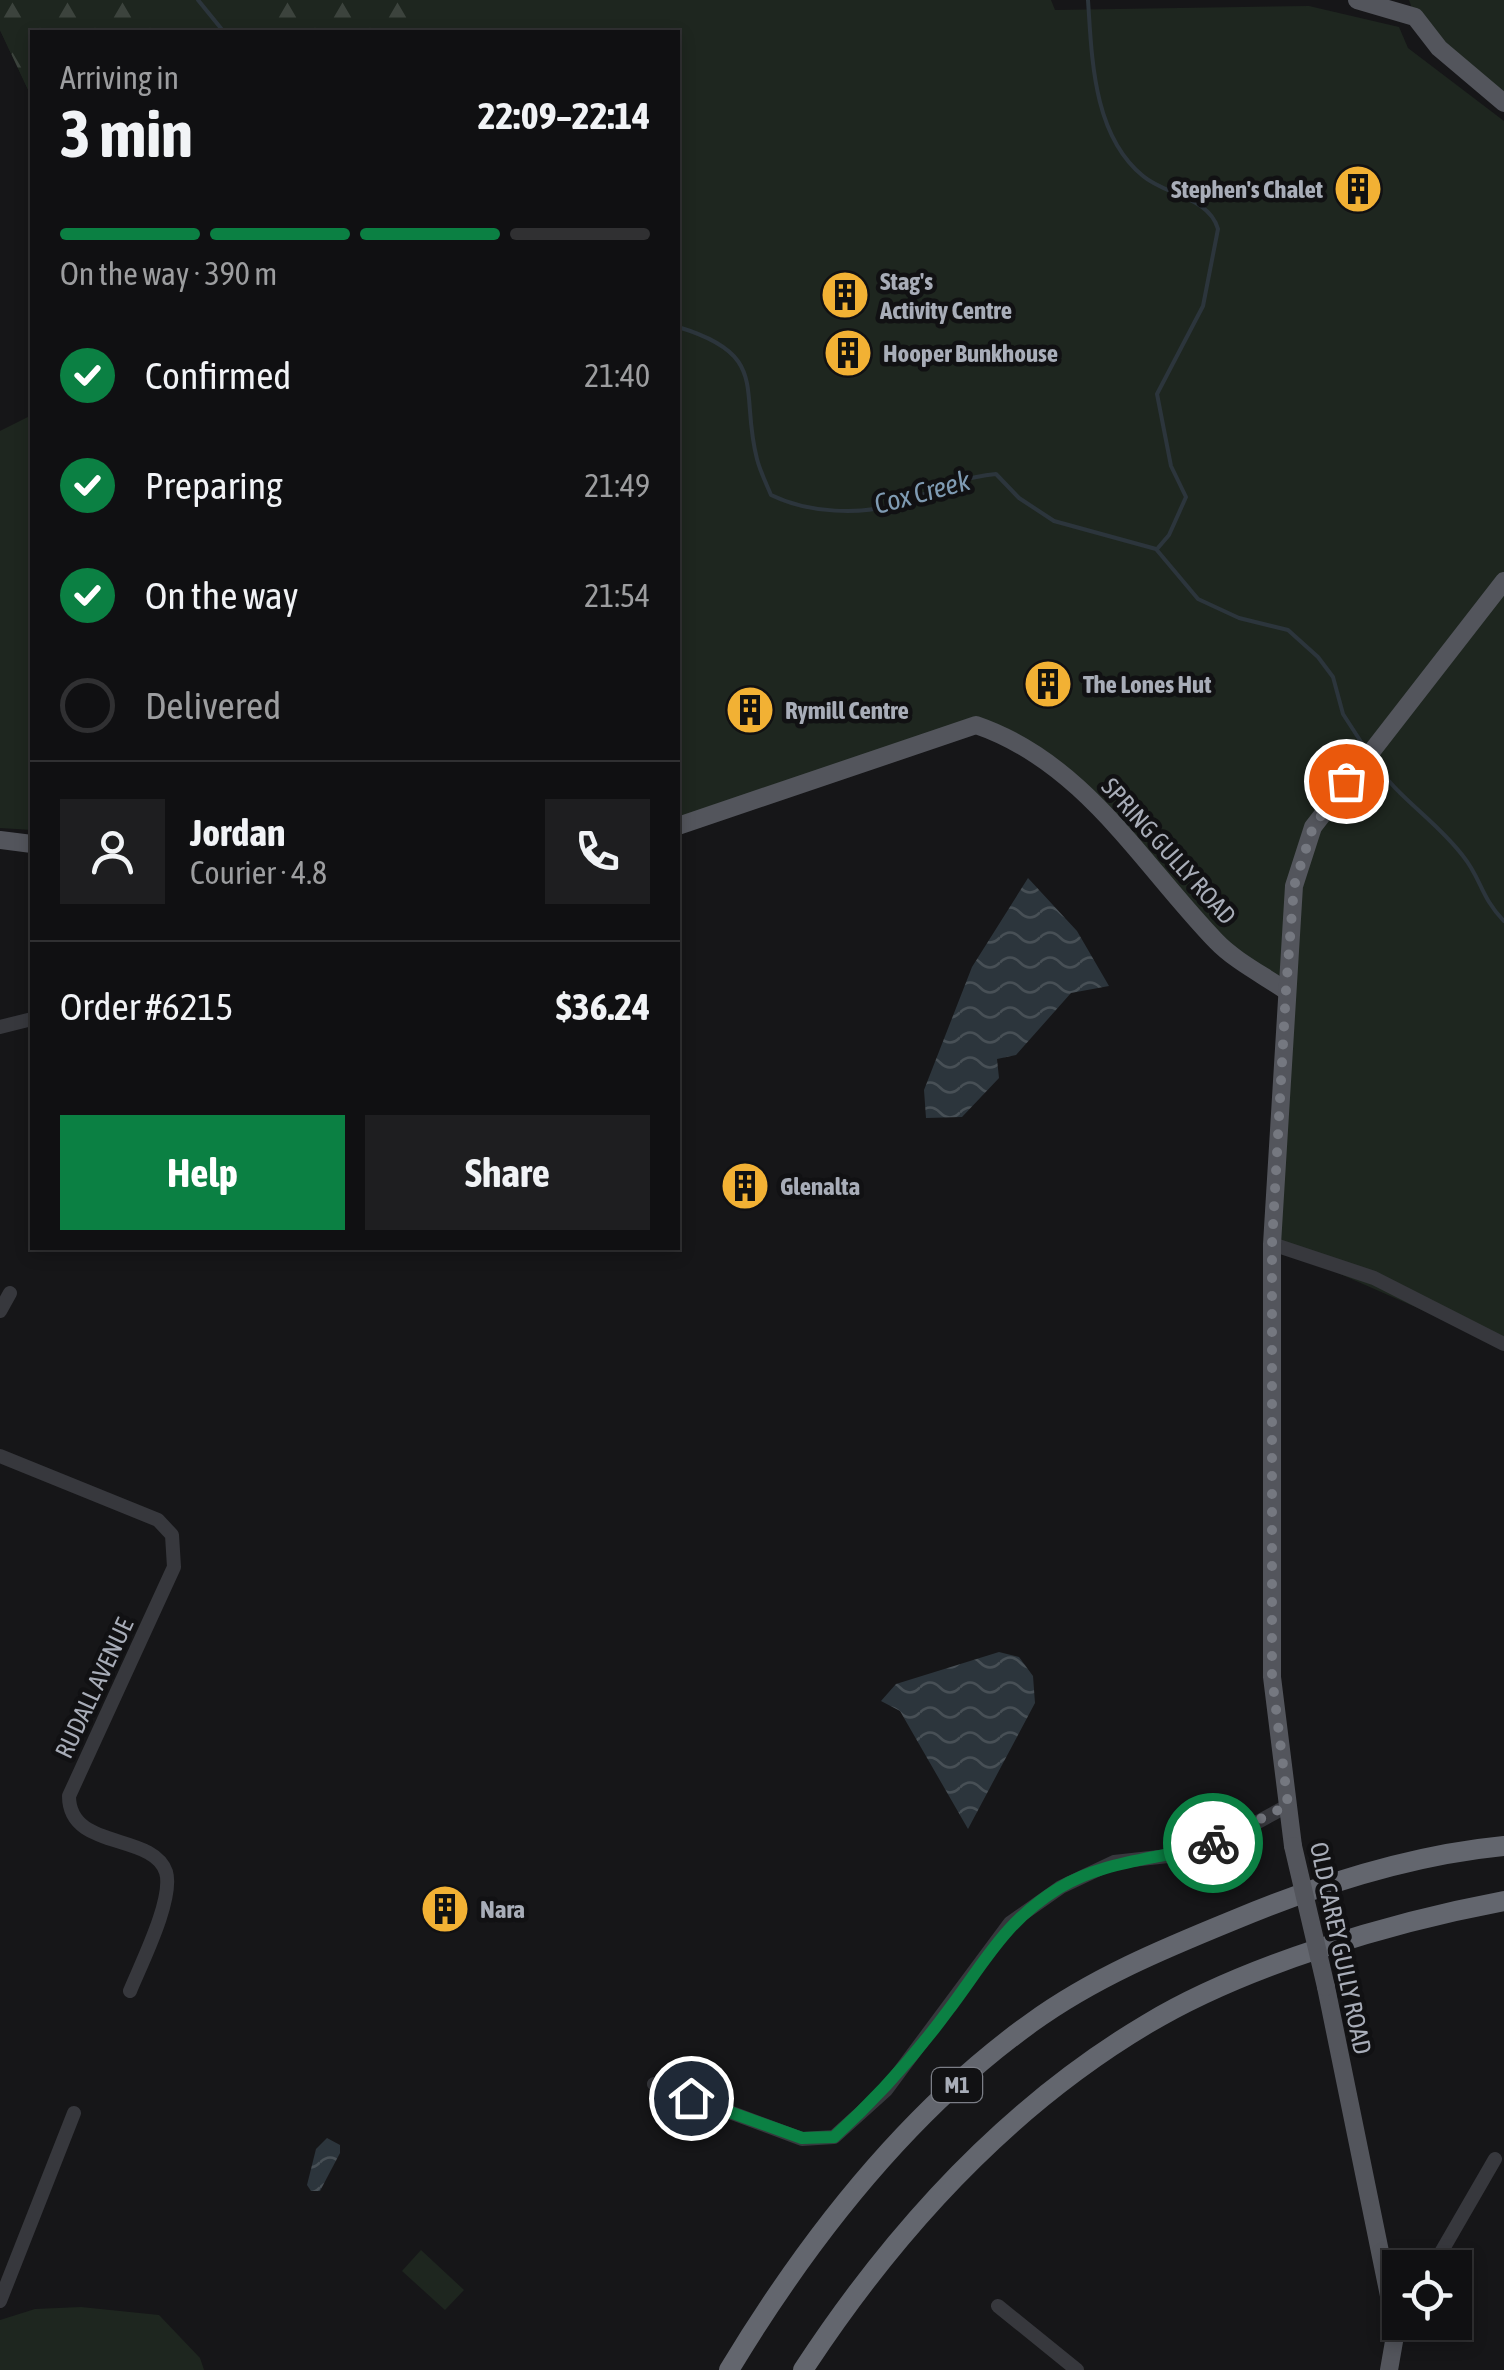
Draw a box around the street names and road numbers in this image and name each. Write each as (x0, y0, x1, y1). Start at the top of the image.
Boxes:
street label: SPRING GULLY ROAD (1096, 772, 1242, 930)
street label: RUDALL AVENUE (49, 1613, 139, 1762)
street label: OLD CAREY GULLY ROAD (1305, 1839, 1377, 2057)
road number: M1 (932, 2068, 982, 2102)

